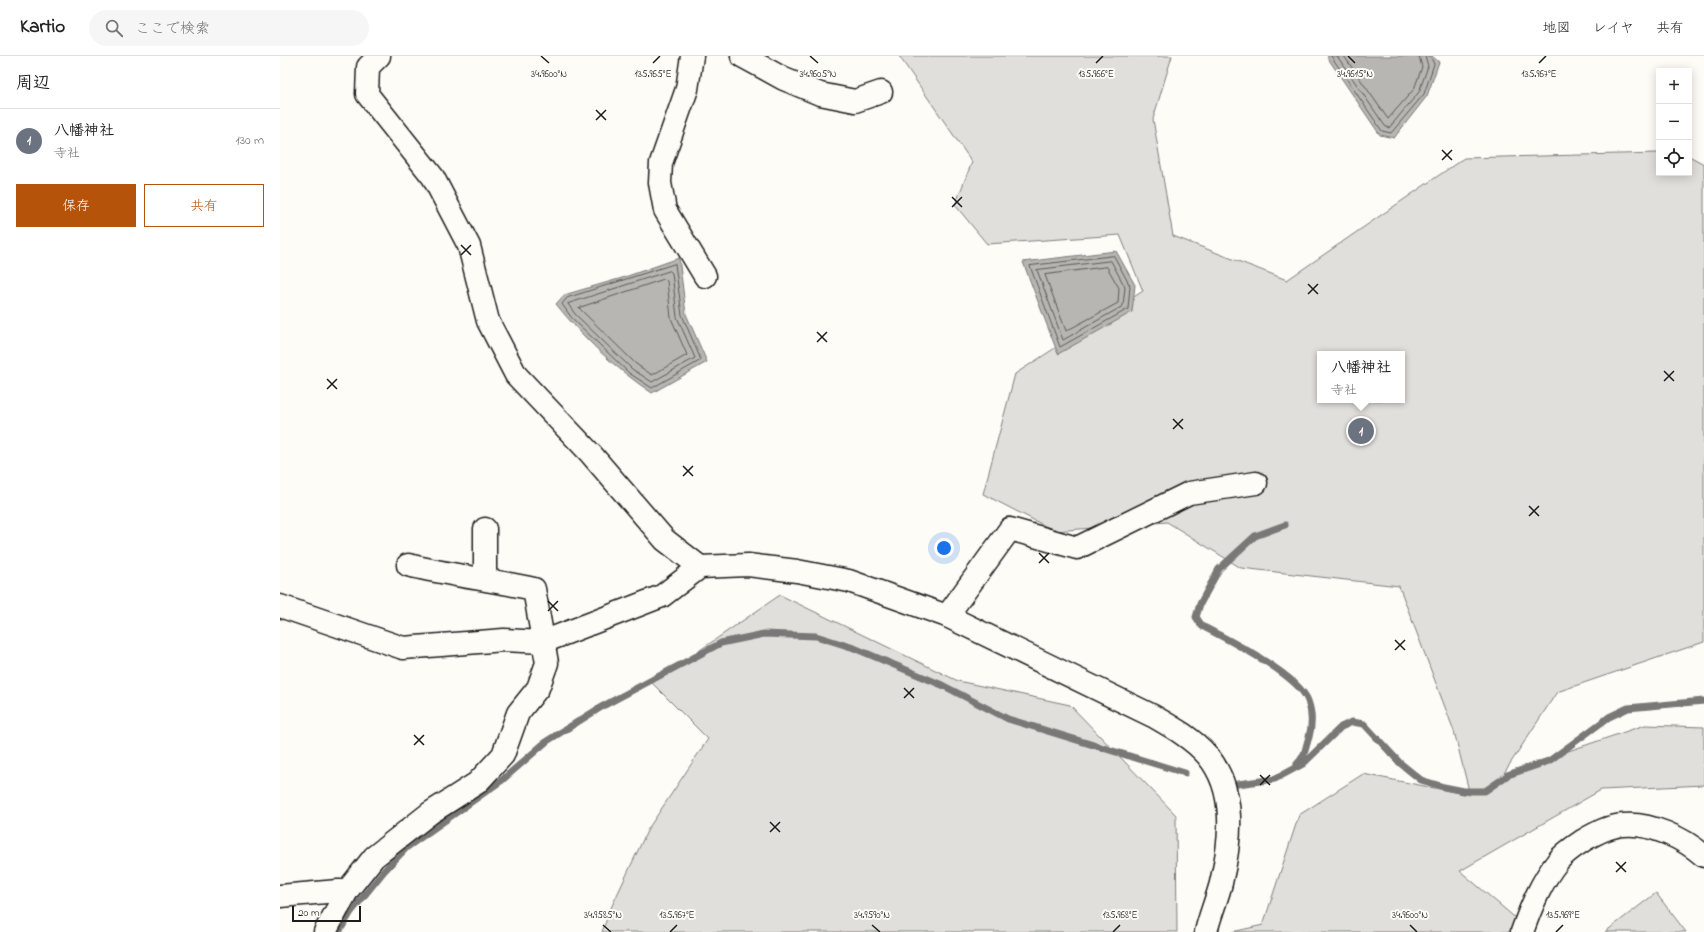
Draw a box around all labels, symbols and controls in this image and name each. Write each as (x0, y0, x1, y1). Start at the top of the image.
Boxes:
search box (89, 10, 369, 46)
text: Kartio (20, 14, 65, 41)
icon: search (103, 17, 125, 39)
text: ここで検索 (135, 18, 210, 40)
text: 地図 (1543, 18, 1571, 39)
text: レイヤ (1593, 18, 1634, 39)
text: 共有 (1656, 18, 1684, 39)
text: 34.9600°N (531, 67, 567, 82)
text: 135.965°E (635, 67, 671, 82)
text: 34.9605°N (799, 67, 837, 82)
text: 135.966°E (1078, 67, 1114, 82)
text: 34.9615°N (1337, 67, 1373, 82)
text: 135.967°E (1521, 67, 1557, 82)
map controls (1656, 68, 1692, 176)
button: + (1656, 68, 1692, 104)
text: 周辺 (16, 71, 50, 96)
button: − (1656, 104, 1692, 140)
text: 八幡神社 (54, 120, 114, 142)
text: 1 (27, 131, 31, 150)
text: 130 m (236, 131, 264, 150)
button: locate (1656, 140, 1692, 176)
text: 寺社 (54, 144, 80, 163)
button: 保存 (16, 184, 136, 227)
button: 共有 (144, 184, 264, 227)
popup (1317, 351, 1405, 403)
text: 八幡神社 (1331, 357, 1391, 379)
text: 寺社 (1331, 381, 1357, 400)
pin: 1 (1348, 416, 1374, 446)
your location (934, 538, 954, 558)
scale bar (292, 904, 361, 923)
text: 20 m (298, 905, 320, 921)
text: 34.9585°N (584, 908, 622, 923)
text: 135.967°E (659, 908, 695, 923)
text: 34.9590°N (854, 908, 890, 923)
text: 135.968°E (1103, 908, 1137, 923)
text: 34.9600°N (1392, 908, 1428, 923)
text: 135.969°E (1546, 908, 1580, 923)

